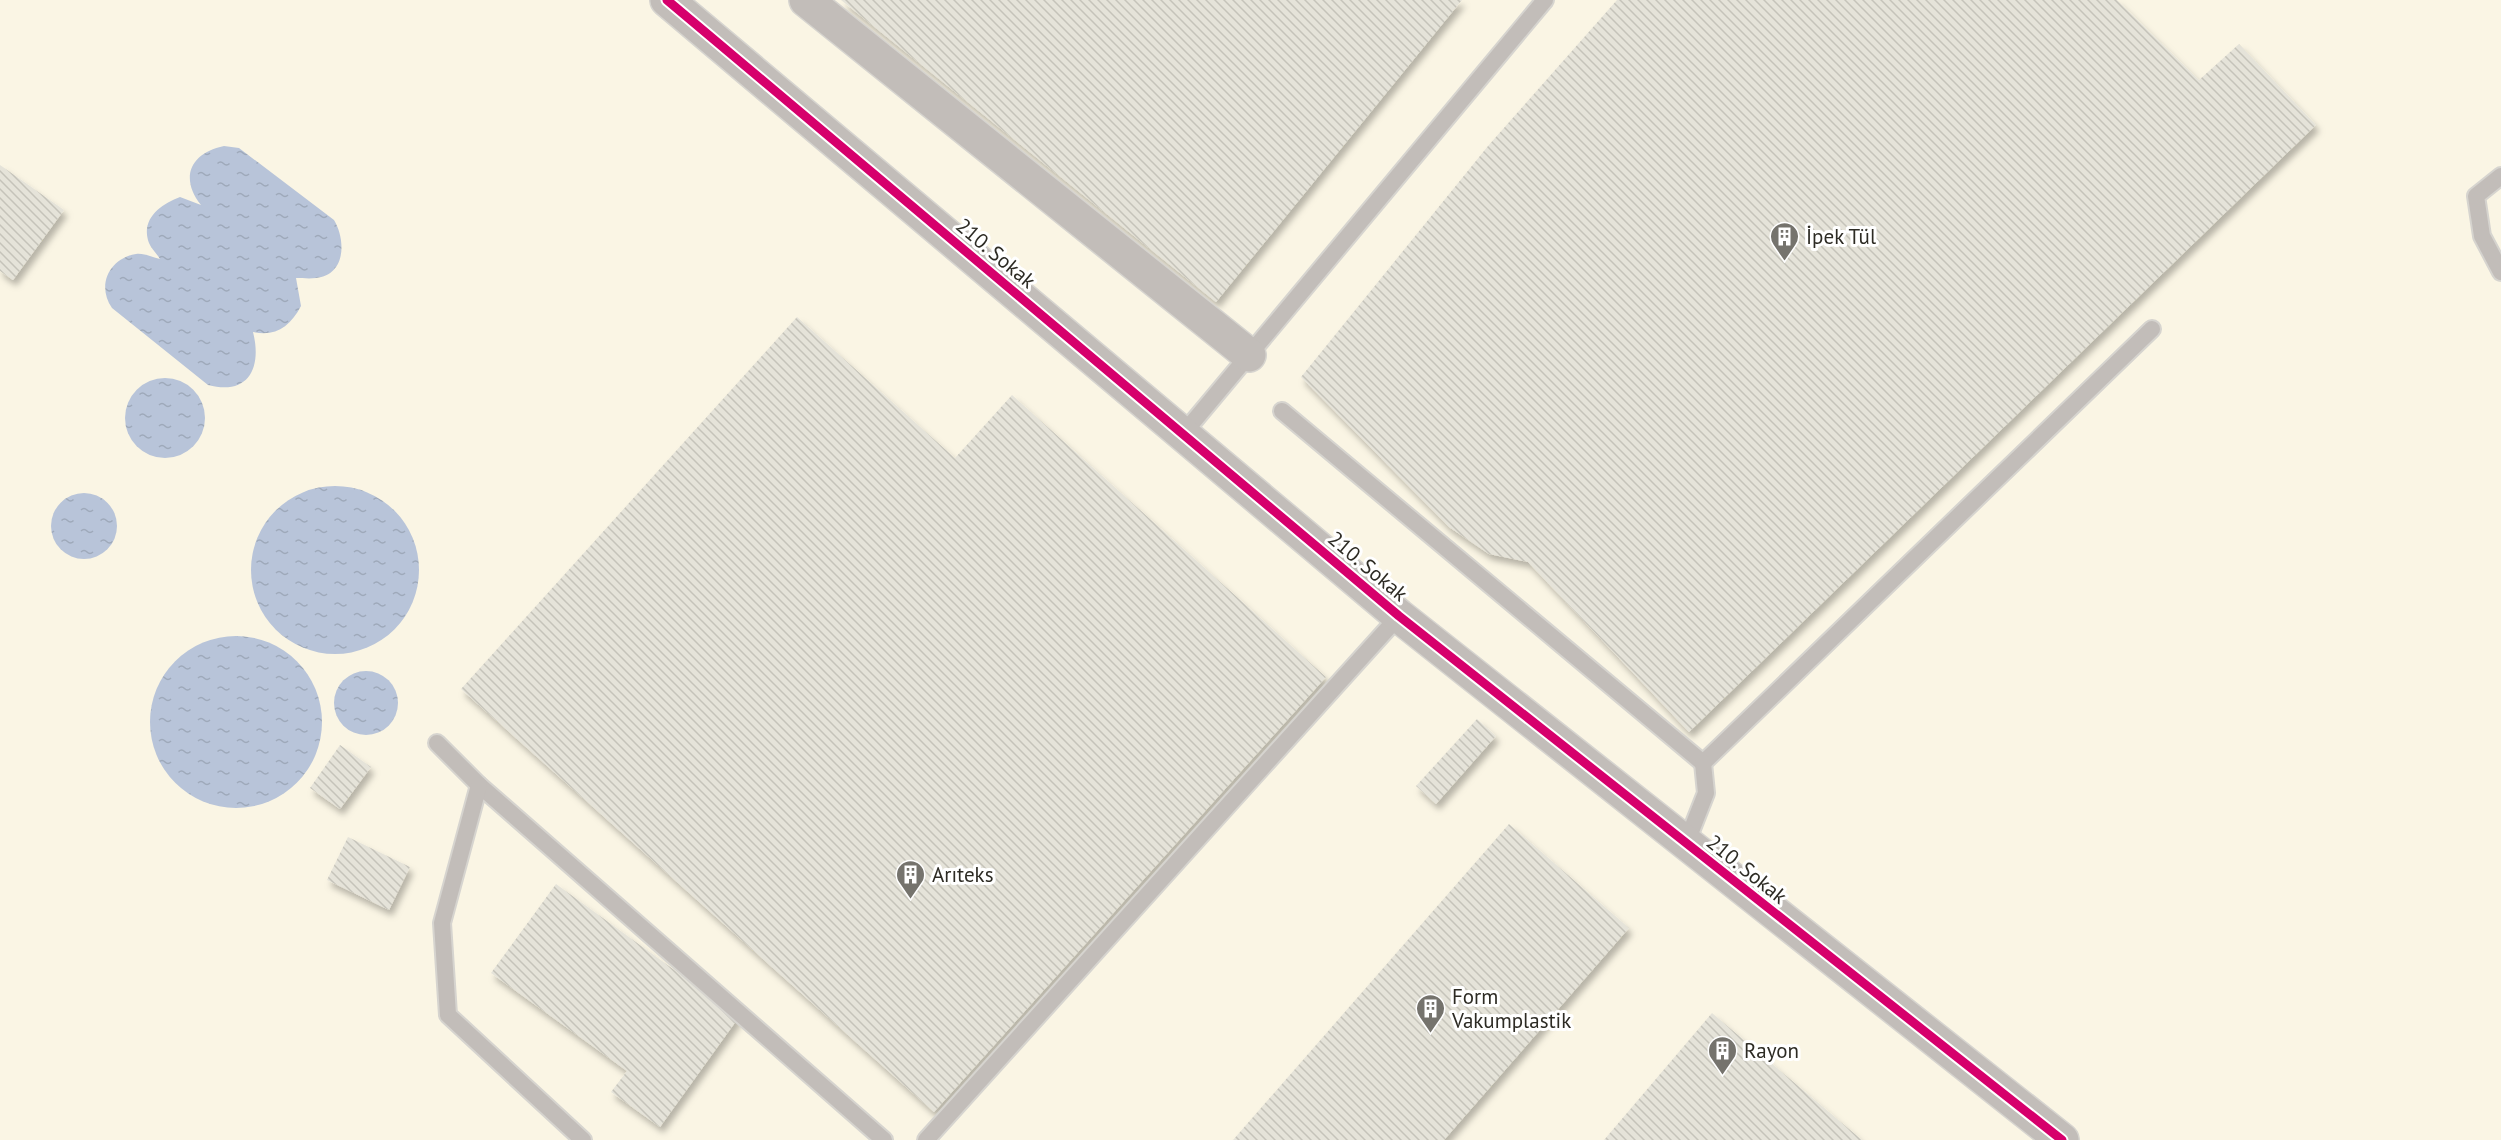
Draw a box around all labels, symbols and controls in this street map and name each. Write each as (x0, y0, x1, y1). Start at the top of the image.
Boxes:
street label: 210. Sokak (951, 212, 1041, 294)
building icon: İpek Tül (1769, 220, 1801, 262)
place label: İpek Tül (1806, 223, 1876, 250)
street label: 210. Sokak (1323, 525, 1413, 607)
street label: 210. Sokak (1701, 828, 1793, 910)
building icon: Arıteks (895, 858, 927, 900)
place label: Arıteks (932, 861, 994, 888)
place label: Form Vakumplastik (1451, 983, 1571, 1034)
building icon: Form Vakumplastik (1415, 992, 1447, 1034)
building icon: Rayon (1707, 1034, 1739, 1076)
place label: Rayon (1744, 1037, 1799, 1064)

